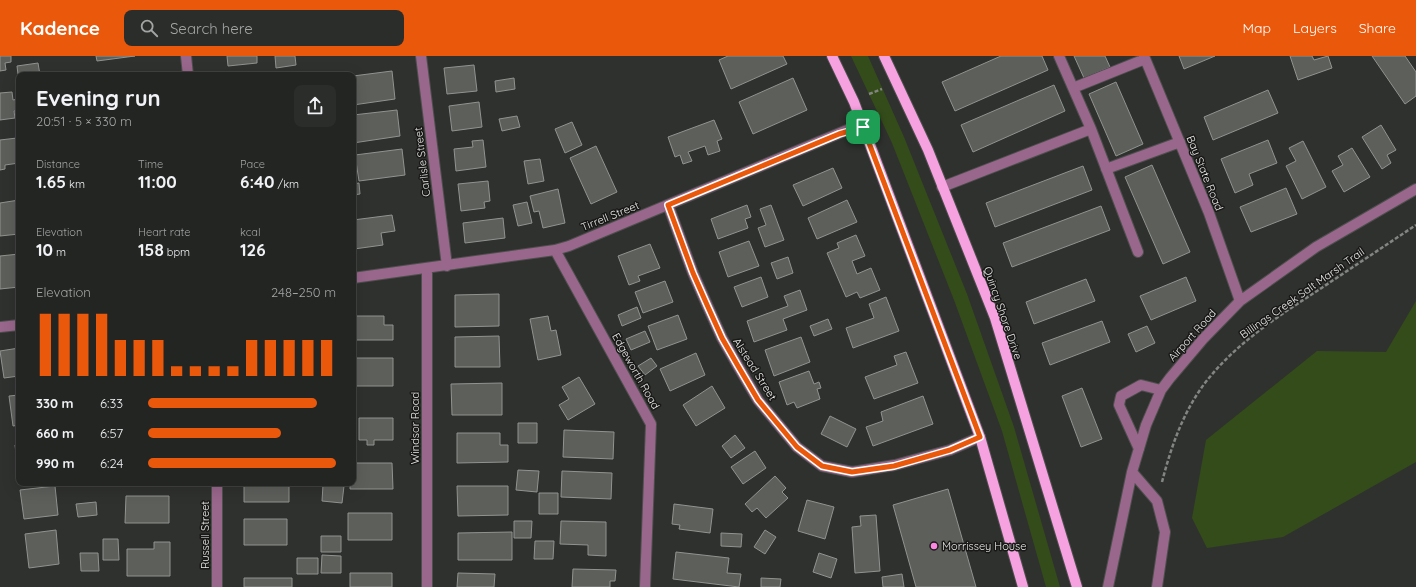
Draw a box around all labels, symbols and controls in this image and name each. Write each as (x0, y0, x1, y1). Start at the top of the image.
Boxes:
search box (124, 10, 404, 46)
text: Kadence (20, 16, 100, 40)
icon: search (138, 17, 160, 39)
text: Search here (170, 19, 253, 38)
text: Map (1242, 19, 1271, 37)
text: Layers (1293, 19, 1337, 37)
text: Share (1359, 19, 1396, 37)
text: Evening run (36, 84, 161, 112)
button: share (294, 85, 336, 127)
pin (846, 110, 880, 144)
text: 20:51 · 5 × 330 m (36, 113, 132, 129)
icon: arrive (852, 116, 874, 138)
street label: Carlisle Street (411, 126, 433, 198)
street label: Bay State Road (1184, 133, 1226, 213)
text: Distance (36, 157, 80, 171)
text: Time (138, 157, 163, 171)
text: Pace (240, 157, 265, 171)
text: 1.65 (36, 171, 66, 192)
text: 11:00 (138, 171, 177, 192)
text: 6:40 (240, 171, 274, 192)
text: km (66, 177, 85, 191)
text: /km (274, 177, 299, 191)
street label: Tirrell Street (579, 198, 641, 234)
text: Elevation (36, 225, 82, 239)
text: Heart rate (138, 225, 190, 239)
text: kcal (240, 225, 261, 239)
text: 10 (36, 239, 53, 260)
text: 158 (138, 239, 164, 260)
text: 126 (240, 239, 266, 260)
text: m (53, 245, 66, 259)
text: bpm (164, 245, 190, 259)
street label: Billings Creek Salt Marsh Trail (1237, 245, 1367, 341)
street label: Quincy Shore Drive (981, 265, 1025, 361)
text: Elevation (36, 284, 91, 300)
text: 248–250 m (271, 284, 336, 300)
street label: Airport Road (1165, 306, 1219, 364)
street label: Edgeworth Road (609, 330, 663, 412)
street label: Alstead Street (730, 335, 780, 403)
street label: Windsor Road (408, 392, 422, 464)
text: 330 m (36, 395, 74, 411)
text: 6:33 (100, 395, 123, 411)
text: 660 m (36, 425, 74, 441)
text: 6:57 (100, 425, 123, 441)
text: 990 m (36, 455, 74, 471)
text: 6:24 (100, 455, 123, 471)
street label: Russell Street (198, 501, 212, 569)
place label: Morrissey House (942, 539, 1027, 553)
marker: Morrissey House (929, 541, 939, 551)

